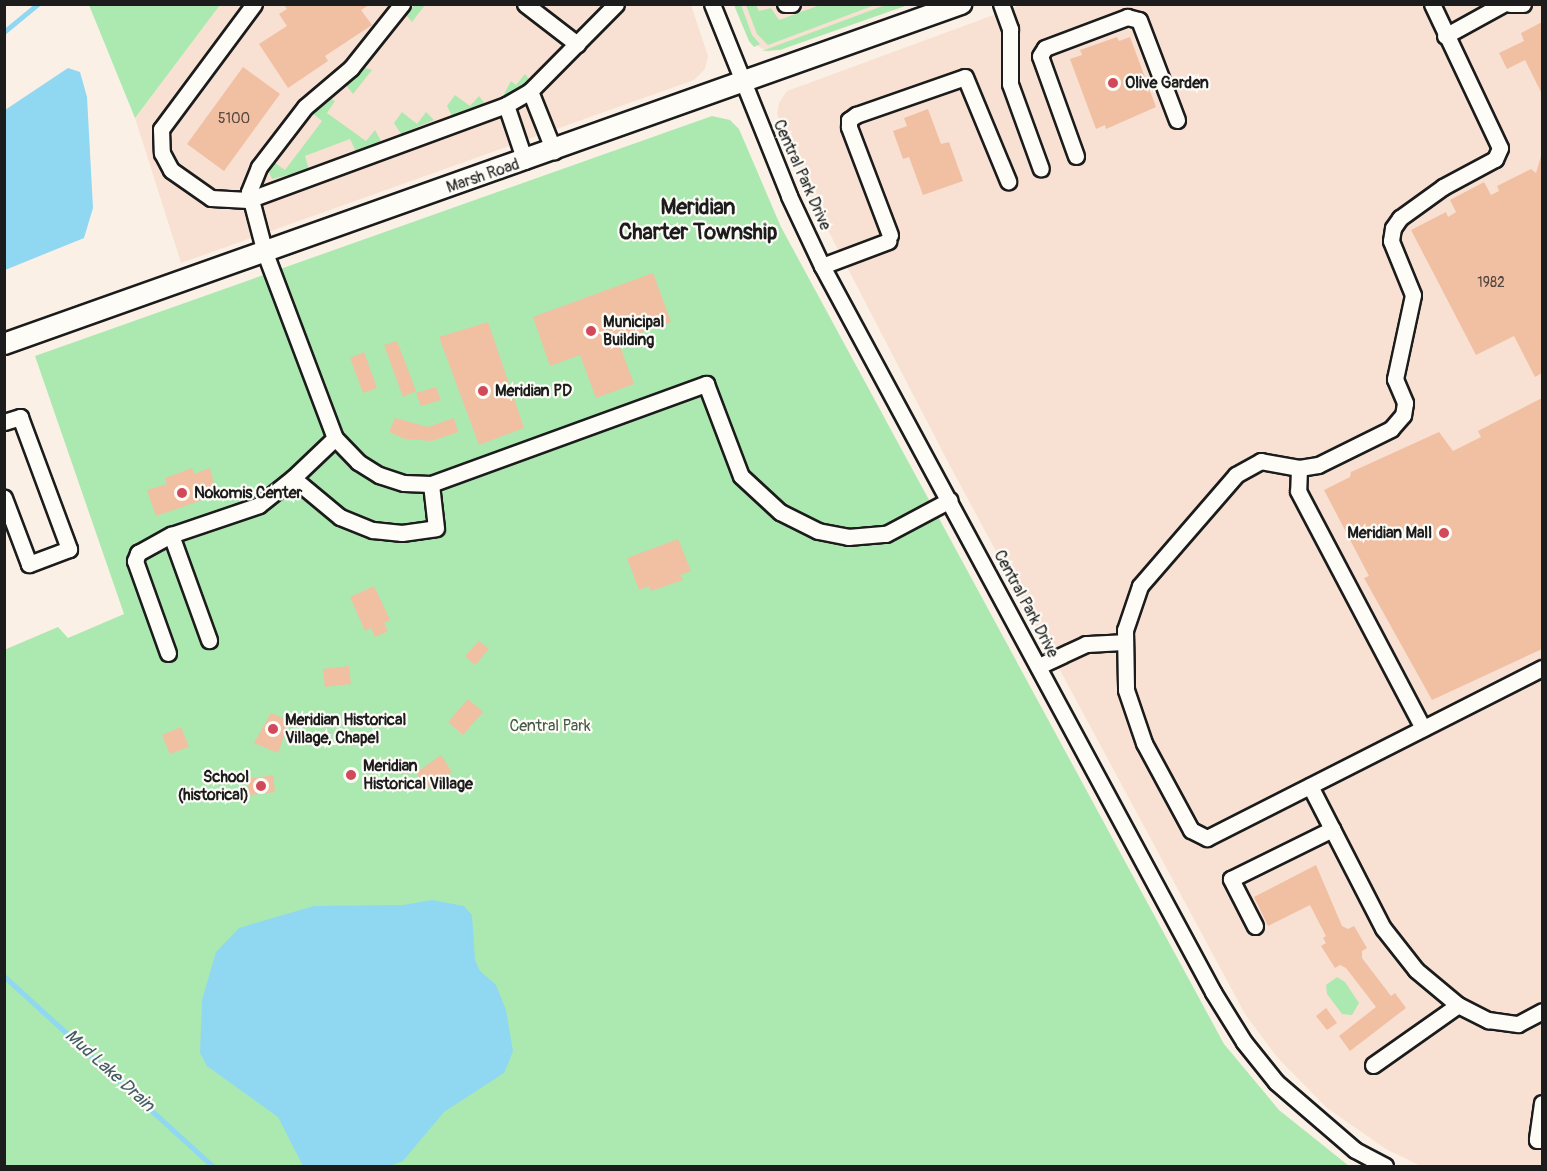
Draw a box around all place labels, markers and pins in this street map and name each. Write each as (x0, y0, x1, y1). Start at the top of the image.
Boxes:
place label: Olive Garden (1125, 73, 1209, 93)
marker: Olive Garden (1106, 76, 1120, 90)
place label: Municipal Building (603, 312, 664, 350)
marker: Municipal Building (584, 324, 598, 338)
place label: Meridian PD (495, 381, 572, 401)
marker: Meridian PD (476, 384, 490, 398)
place label: Nokomis Center (194, 483, 302, 503)
marker: Nokomis Center (175, 486, 189, 500)
place label: Meridian Mall (1347, 523, 1432, 543)
marker: Meridian Mall (1437, 526, 1451, 540)
place label: Meridian Historical Village, Chapel (285, 710, 406, 748)
marker: Meridian Historical Village, Chapel (266, 722, 280, 736)
place label: Meridian Historical Village (363, 756, 473, 794)
place label: School (historical) (178, 767, 249, 805)
marker: Meridian Historical Village (344, 768, 358, 782)
marker: School (historical) (254, 779, 268, 793)

